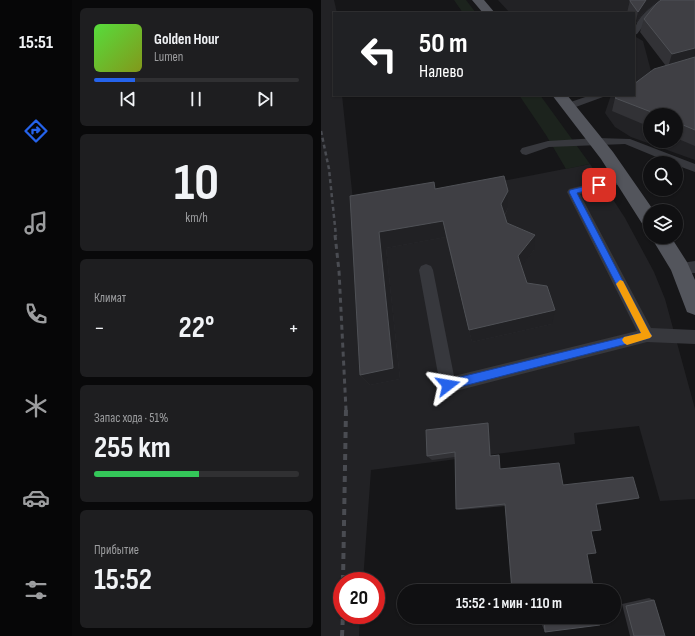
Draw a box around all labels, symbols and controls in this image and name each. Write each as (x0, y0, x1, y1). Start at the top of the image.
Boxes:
text: 50 m (419, 27, 468, 60)
icon: left (353, 28, 405, 80)
text: Golden Hour (154, 30, 219, 49)
text: 15:51 (19, 32, 53, 53)
text: Lumen (154, 49, 183, 65)
text: Налево (419, 61, 464, 82)
icon: previous (117, 88, 139, 110)
icon: pause (185, 88, 207, 110)
icon: next (254, 88, 276, 110)
map controls (643, 108, 683, 244)
button: sound (643, 108, 683, 148)
icon: directions (22, 117, 50, 145)
text: 10 (174, 152, 219, 215)
button: search (643, 156, 683, 196)
pin (582, 168, 616, 202)
icon: arrive (588, 174, 610, 196)
button: layers (643, 204, 683, 244)
icon: music (22, 209, 50, 237)
text: km/h (185, 210, 208, 226)
text: Климат (94, 290, 126, 306)
icon: phone (22, 300, 50, 328)
text: 22° (179, 310, 214, 346)
text: − (94, 315, 105, 342)
text: + (288, 315, 299, 342)
position arrow (427, 364, 469, 406)
icon: climate (22, 392, 50, 420)
text: Запас хода · 51% (94, 410, 168, 426)
text: 255 km (94, 430, 171, 466)
icon: car (22, 484, 50, 512)
text: Прибытие (94, 542, 139, 558)
text: 15:52 (94, 562, 152, 598)
speed limit sign: 20 (333, 572, 385, 624)
icon: filters (22, 576, 50, 604)
text: 15:52 · 1 мин · 110 m (456, 594, 562, 613)

